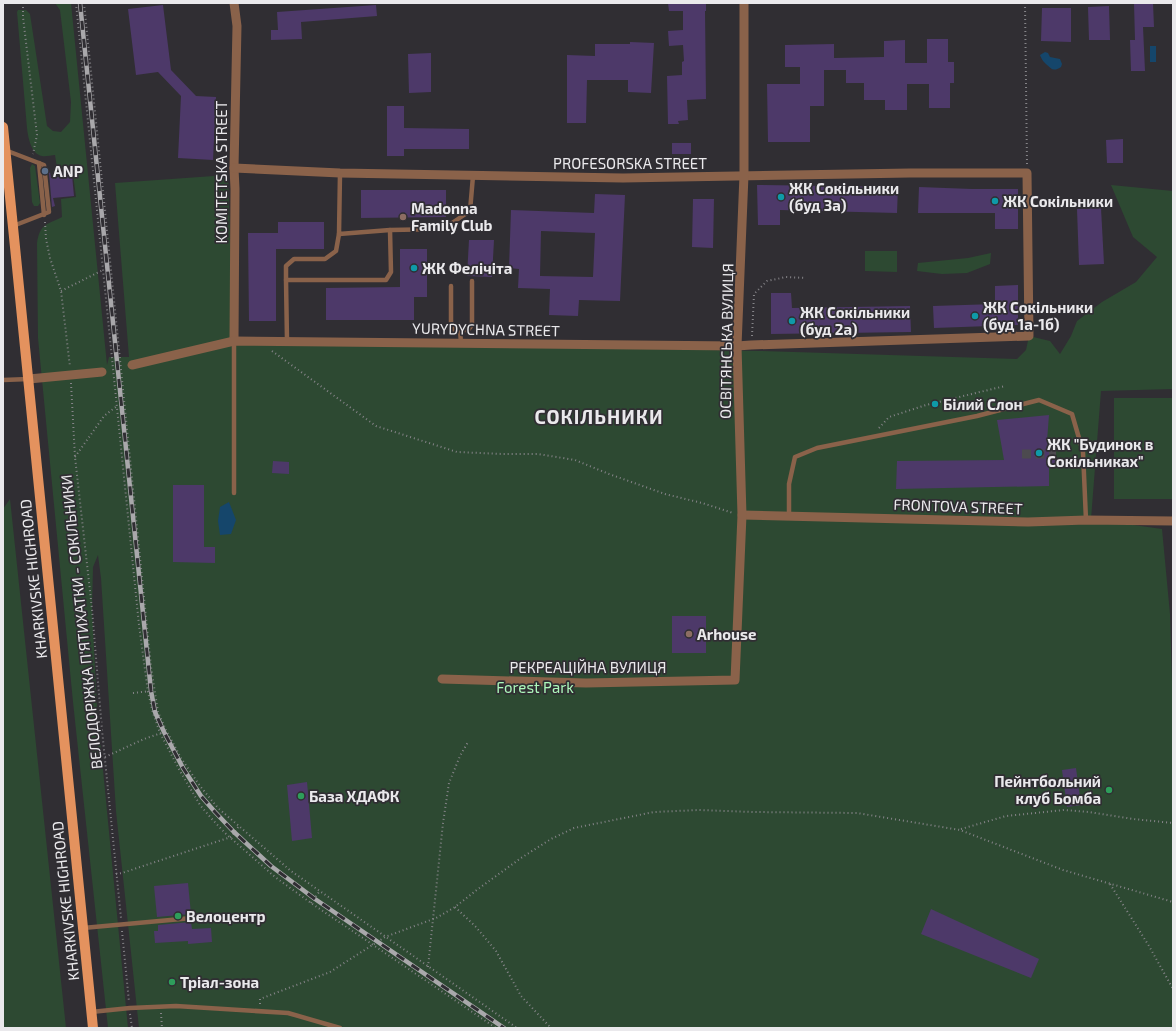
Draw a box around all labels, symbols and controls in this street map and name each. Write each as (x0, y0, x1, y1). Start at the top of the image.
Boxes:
street label: KOMITETSKA STREET (212, 100, 230, 243)
street label: PROFESORSKA STREET (553, 154, 707, 172)
place label: ANP (53, 162, 83, 180)
marker: ANP (40, 166, 50, 176)
place label: ЖК Сокільники (буд 3а) (789, 179, 899, 214)
marker: ЖК Сокільники (буд 3а) (776, 192, 786, 202)
place label: ЖК Сокільники (1003, 192, 1113, 210)
marker: ЖК Сокільники (990, 196, 1000, 206)
place label: Madonna Family Club (411, 199, 493, 235)
marker: Madonna Family Club (398, 212, 408, 222)
place label: ЖК Фелічіта (422, 259, 512, 277)
marker: ЖК Фелічіта (409, 263, 419, 273)
street label: ОСВІТЯНСЬКА ВУЛИЦЯ (716, 263, 736, 419)
place label: ЖК Сокільники (буд 1а-1б) (983, 298, 1093, 333)
place label: ЖК Сокільники (буд 2а) (800, 303, 910, 338)
marker: ЖК Сокільники (буд 1а-1б) (970, 311, 980, 321)
marker: ЖК Сокільники (буд 2а) (787, 316, 797, 326)
street label: YURYDYCHNA STREET (412, 319, 560, 339)
place label: Білий Слон (943, 395, 1023, 413)
marker: Білий Слон (930, 399, 940, 409)
district label: СОКІЛЬНИКИ (535, 405, 663, 428)
place label: ЖК "Будинок в Сокільниках" (1047, 435, 1154, 470)
marker: ЖК "Будинок в Сокільниках" (1034, 448, 1044, 458)
street label: ВЕЛОДОРІЖКА П'ЯТИХАТКИ - СОКІЛЬНИКИ (57, 474, 105, 770)
street label: FRONTOVA STREET (893, 495, 1023, 517)
street label: KHARKIVSKE HIGHROAD (16, 498, 50, 660)
place label: Arhouse (697, 625, 756, 643)
marker: Arhouse (684, 629, 694, 639)
street label: РЕКРЕАЦІЙНА ВУЛИЦЯ (510, 658, 666, 676)
park label: Forest Park (496, 678, 574, 696)
place label: Пейнтбольний клуб Бомба (994, 772, 1101, 807)
marker: Пейнтбольний клуб Бомба (1104, 785, 1114, 795)
place label: База ХДАФК (309, 787, 400, 805)
marker: База ХДАФК (296, 791, 306, 801)
street label: KHARKIVSKE HIGHROAD (48, 820, 82, 982)
place label: Велоцентр (186, 907, 266, 925)
marker: Велоцентр (173, 911, 183, 921)
place label: Тріал-зона (180, 973, 259, 991)
marker: Тріал-зона (167, 977, 177, 987)

